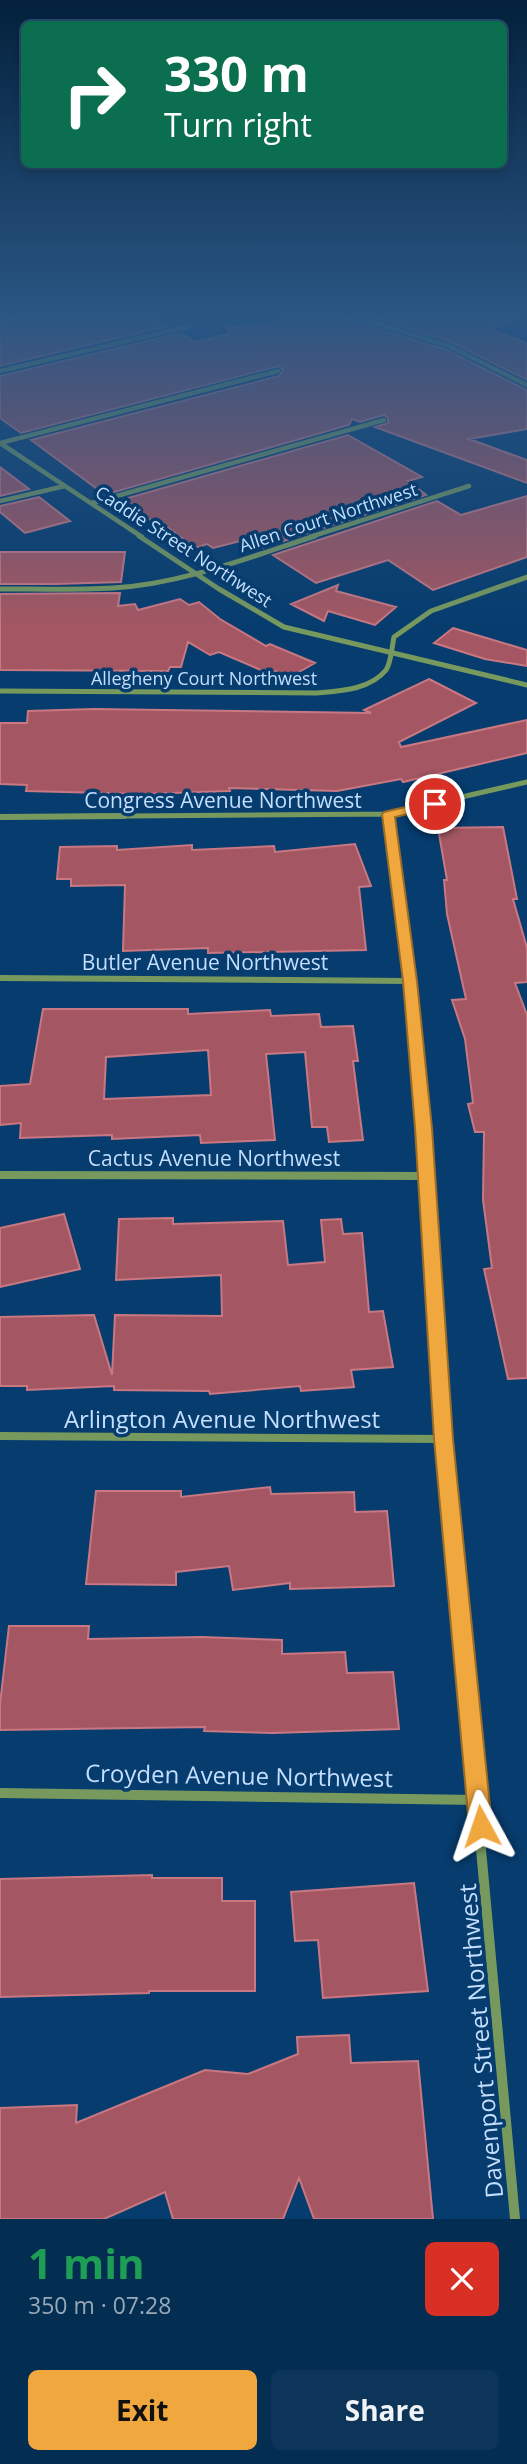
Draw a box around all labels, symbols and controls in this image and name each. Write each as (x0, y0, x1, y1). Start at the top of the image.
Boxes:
text: 330 m (164, 40, 309, 106)
icon: right (49, 49, 140, 140)
text: Turn right (164, 103, 312, 146)
street label: Allen Court Northwest (236, 477, 420, 557)
street label: Caddie Street Northwest (91, 480, 277, 612)
street label: Allegheny Court Northwest (91, 666, 317, 690)
pin (405, 774, 465, 834)
icon: arrive (416, 785, 454, 823)
street label: Congress Avenue Northwest (84, 786, 362, 814)
street label: Butler Avenue Northwest (82, 948, 328, 976)
street label: Cactus Avenue Northwest (88, 1144, 340, 1172)
street label: Arlington Avenue Northwest (64, 1402, 380, 1435)
street label: Croyden Avenue Northwest (85, 1756, 393, 1794)
position arrow (444, 1789, 518, 1863)
street label: Davenport Street Northwest (450, 1882, 510, 2200)
text: 1 min (28, 2234, 145, 2291)
button: close (425, 2242, 499, 2316)
text: 350 m · 07:28 (28, 2289, 171, 2321)
button: Exit (28, 2370, 257, 2450)
button: Share (271, 2370, 499, 2450)

